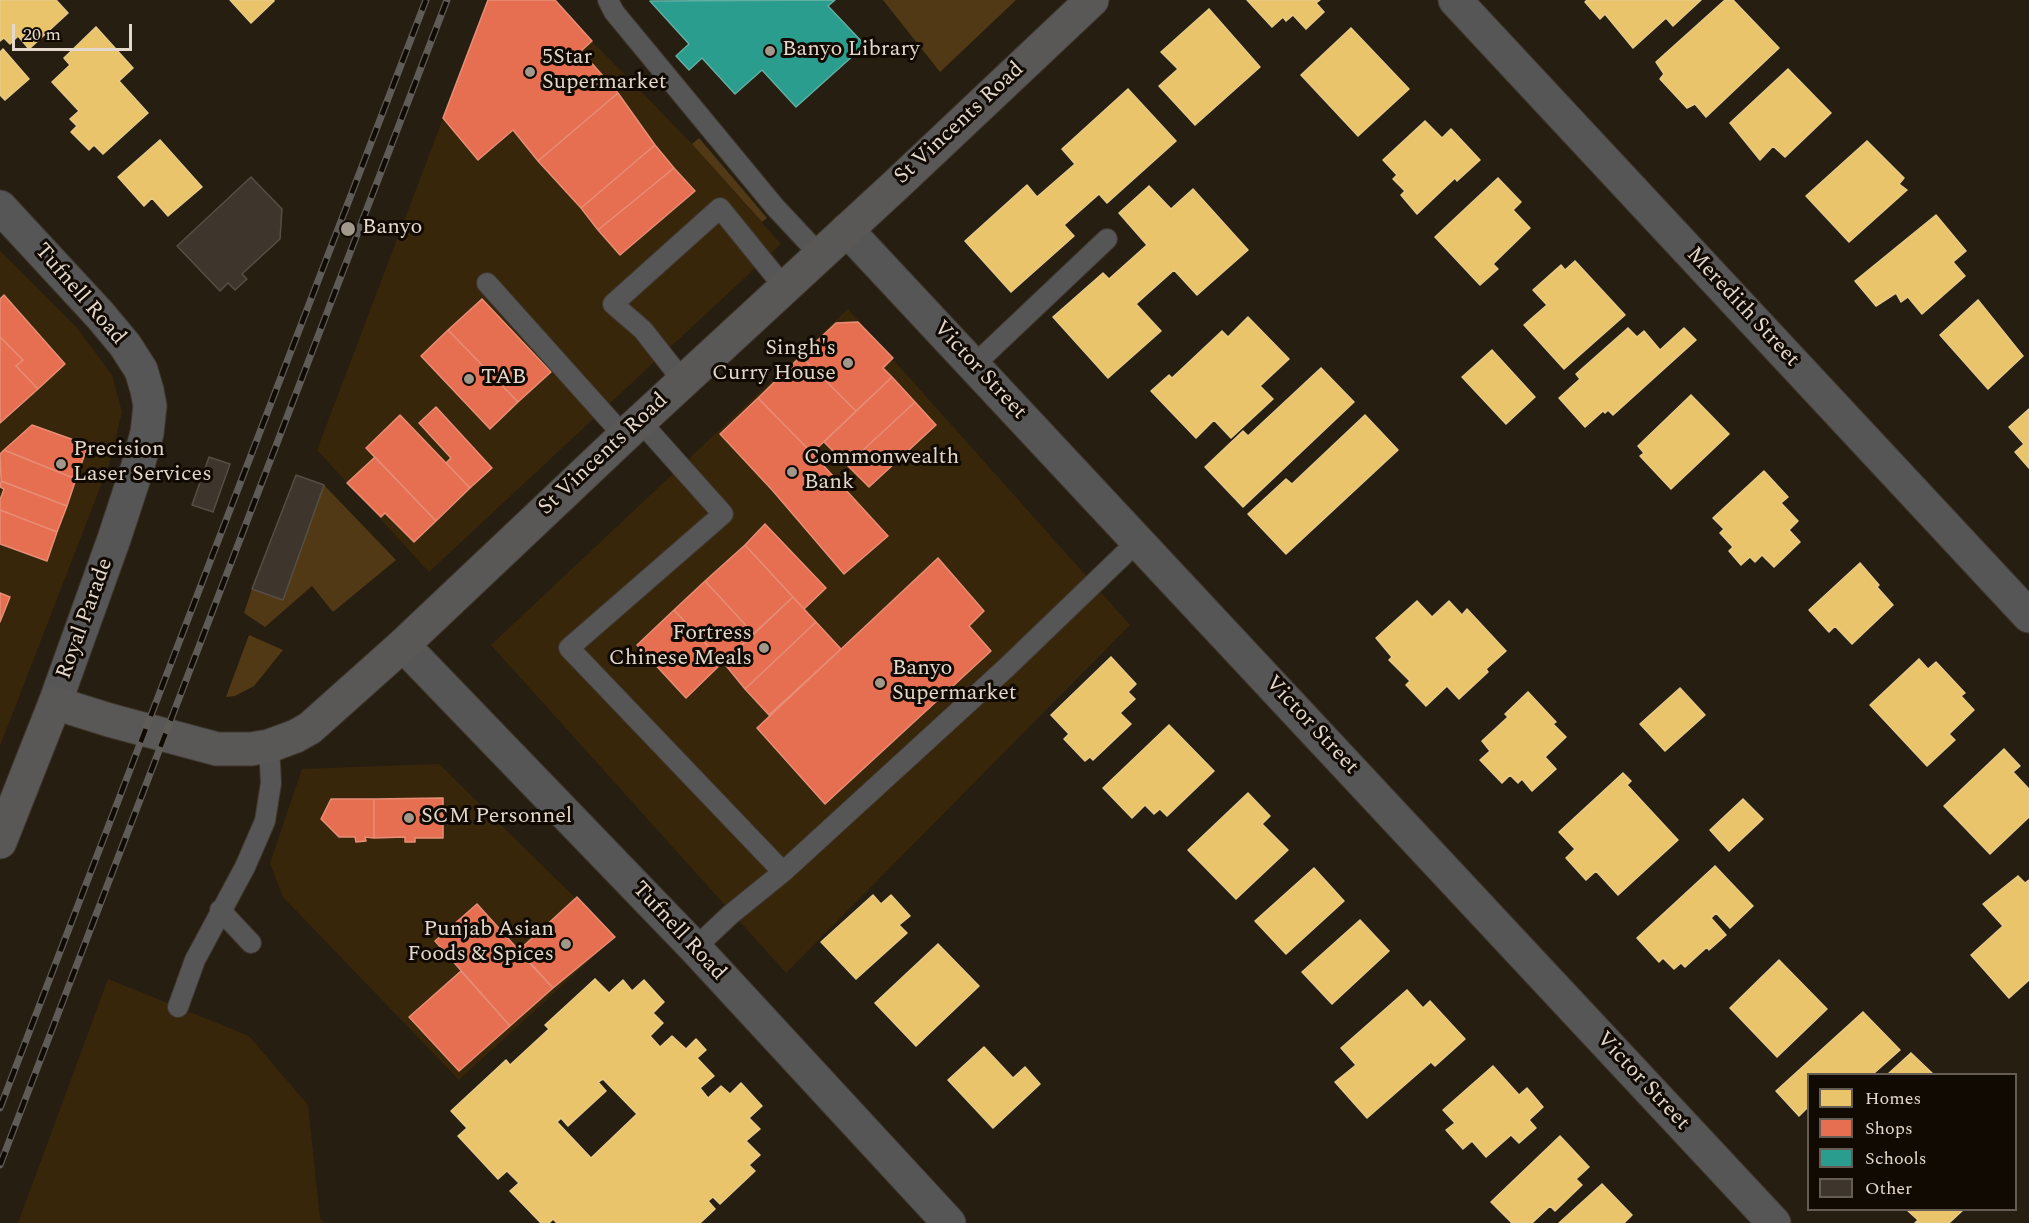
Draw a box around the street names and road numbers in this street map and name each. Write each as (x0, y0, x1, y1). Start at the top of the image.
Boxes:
street label: St Vincents Road (890, 57, 1030, 191)
street label: Tufnell Road (28, 239, 130, 351)
street label: Meredith Street (1680, 243, 1804, 373)
street label: Victor Street (927, 316, 1031, 426)
street label: St Vincents Road (534, 388, 674, 522)
street label: Royal Parade (52, 555, 120, 683)
street label: Victor Street (1259, 671, 1363, 781)
street label: Tufnell Road (625, 877, 731, 987)
street label: Victor Street (1590, 1027, 1694, 1137)

